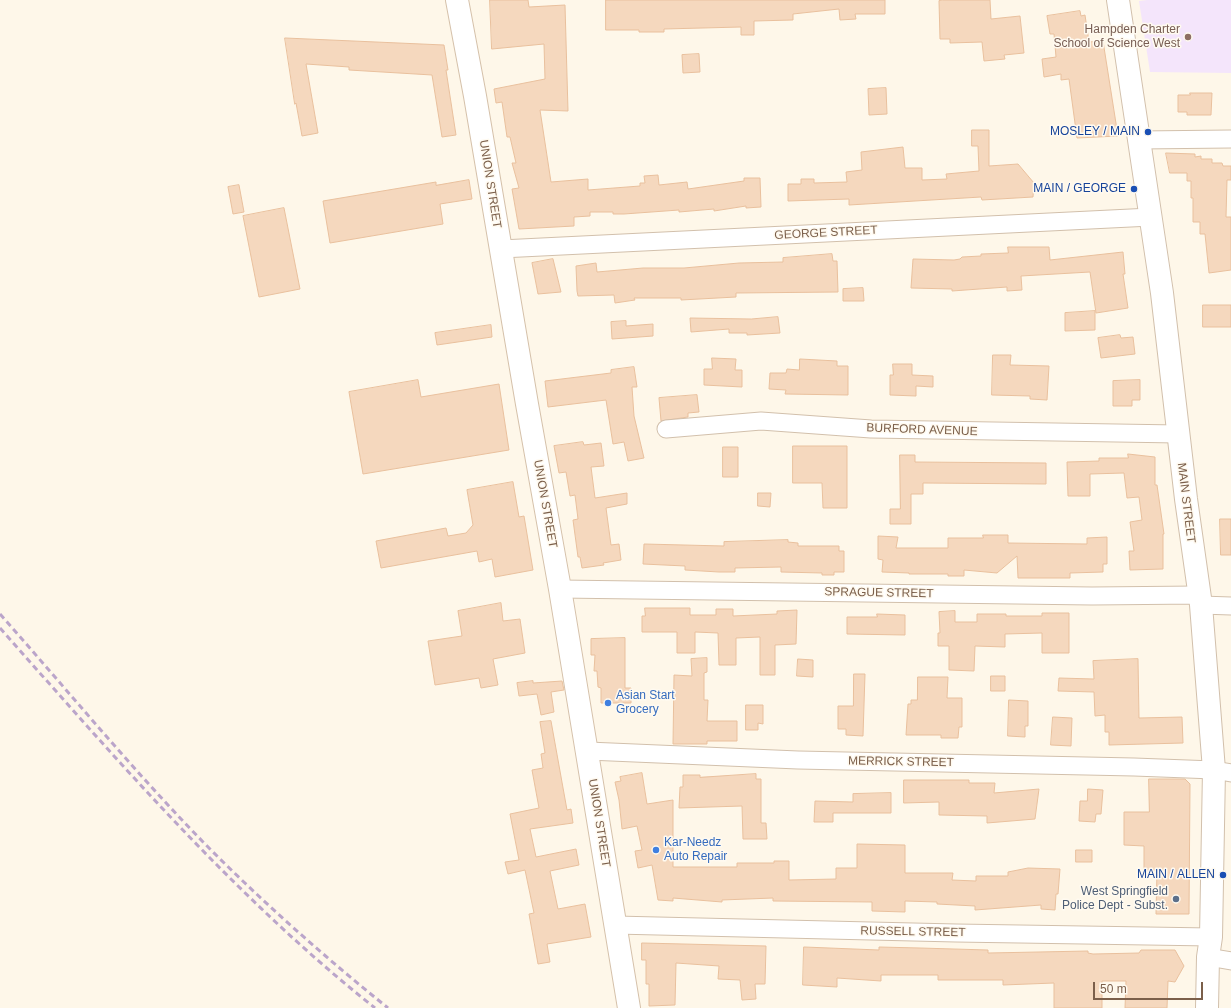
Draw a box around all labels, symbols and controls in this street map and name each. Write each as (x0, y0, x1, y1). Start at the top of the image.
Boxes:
place label: Hampden Charter School of Science West (1053, 23, 1180, 51)
marker: Hampden Charter School of Science West (1183, 32, 1193, 42)
place label: MOSLEY / MAIN (1050, 125, 1140, 139)
marker: MOSLEY / MAIN (1143, 127, 1153, 137)
street label: UNION STREET (476, 139, 504, 229)
place label: MAIN / GEORGE (1033, 182, 1126, 196)
marker: MAIN / GEORGE (1129, 184, 1139, 194)
street label: GEORGE STREET (774, 223, 878, 243)
street label: BURFORD AVENUE (866, 421, 978, 439)
street label: UNION STREET (530, 459, 560, 549)
street label: MAIN STREET (1174, 462, 1198, 544)
street label: SPRAGUE STREET (824, 585, 934, 601)
place label: Asian Start Grocery (616, 689, 675, 717)
marker: Asian Start Grocery (603, 698, 613, 708)
street label: MERRICK STREET (848, 754, 954, 770)
street label: UNION STREET (585, 778, 613, 868)
place label: Kar-Needz Auto Repair (664, 836, 727, 864)
marker: Kar-Needz Auto Repair (651, 845, 661, 855)
place label: MAIN / ALLEN (1137, 868, 1215, 882)
marker: MAIN / ALLEN (1218, 870, 1228, 880)
place label: West Springfield Police Dept - Subst. (1062, 885, 1168, 913)
marker: West Springfield Police Dept - Subst. (1171, 894, 1181, 904)
street label: RUSSELL STREET (860, 924, 966, 940)
scale bar (1095, 974, 1205, 1000)
text: 50 m (1100, 982, 1127, 996)

